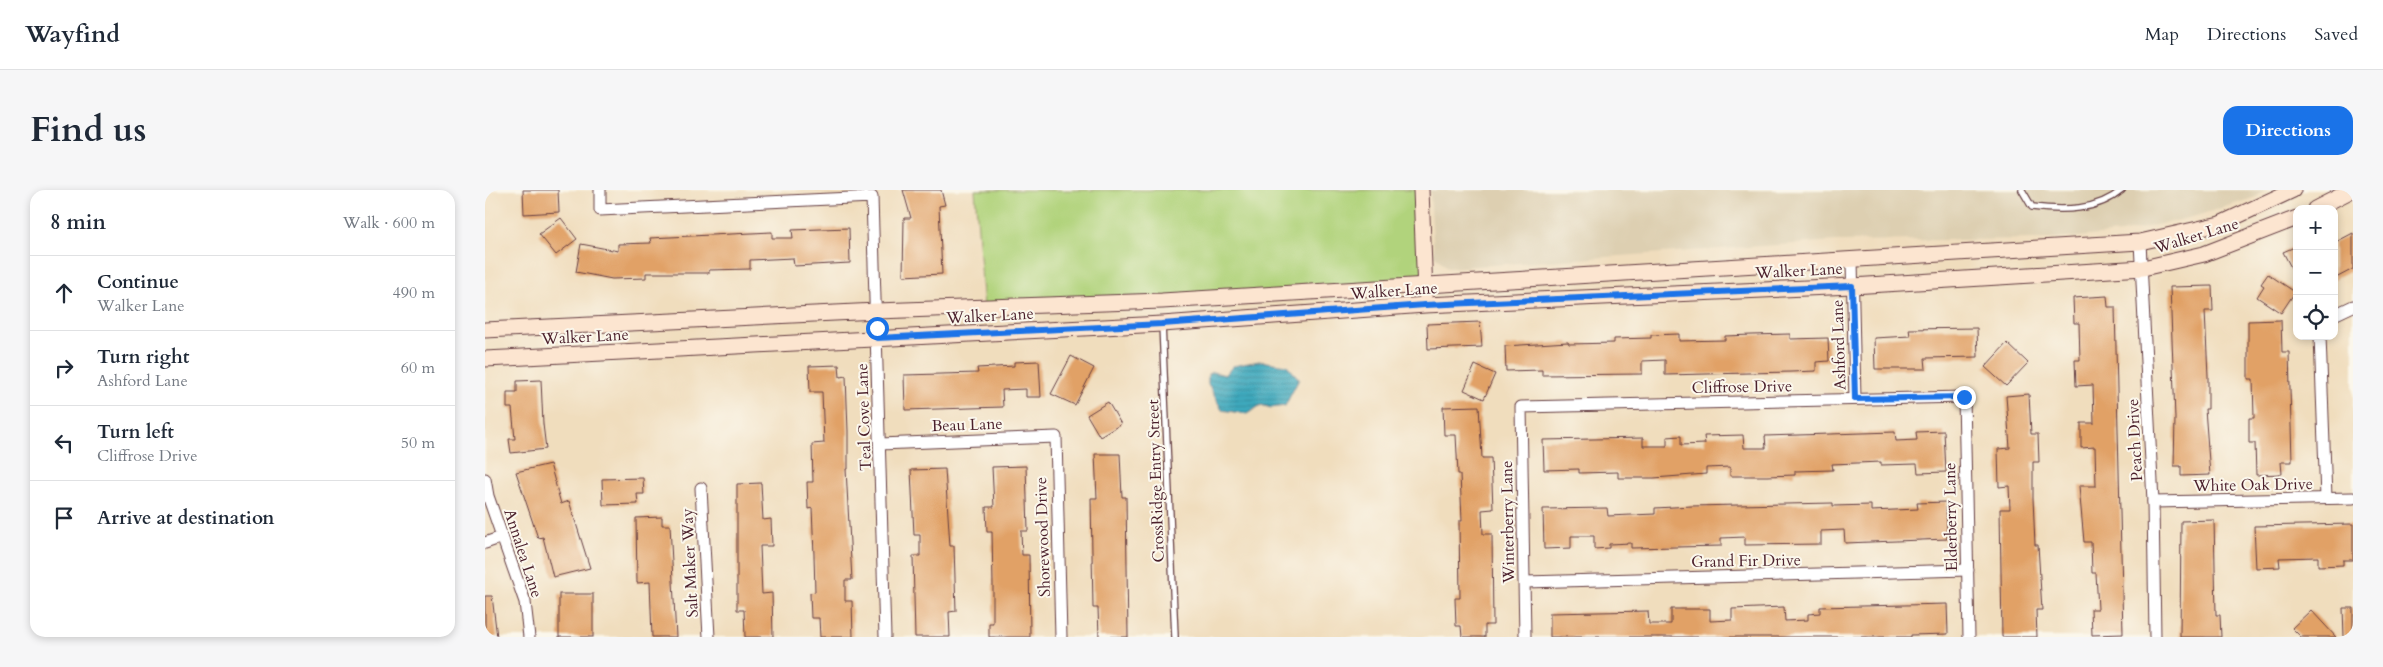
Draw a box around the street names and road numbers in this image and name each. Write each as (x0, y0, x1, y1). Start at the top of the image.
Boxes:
street label: Walker Lane (2150, 213, 2241, 260)
street label: Walker Lane (1754, 258, 1843, 284)
street label: Walker Lane (1349, 277, 1439, 305)
street label: Ashford Lane (1826, 299, 1852, 391)
street label: Walker Lane (945, 303, 1034, 329)
street label: Walker Lane (540, 324, 629, 350)
street label: Teal Cove Lane (851, 363, 877, 471)
street label: Cliffrose Drive (1692, 375, 1792, 399)
street label: Peach Drive (2122, 398, 2148, 482)
street label: CrossRidge Entry Street (1142, 399, 1170, 563)
street label: Beau Lane (931, 413, 1003, 437)
street label: Winterberry Lane (1496, 460, 1520, 584)
street label: Elderberry Lane (1939, 462, 1963, 572)
street label: White Oak Drive (2192, 473, 2313, 497)
street label: Shorewood Drive (1030, 477, 1056, 597)
street label: Annalea Lane (498, 506, 548, 600)
street label: Salt Maker Way (676, 507, 704, 618)
street label: Grand Fir Drive (1691, 549, 1801, 573)

